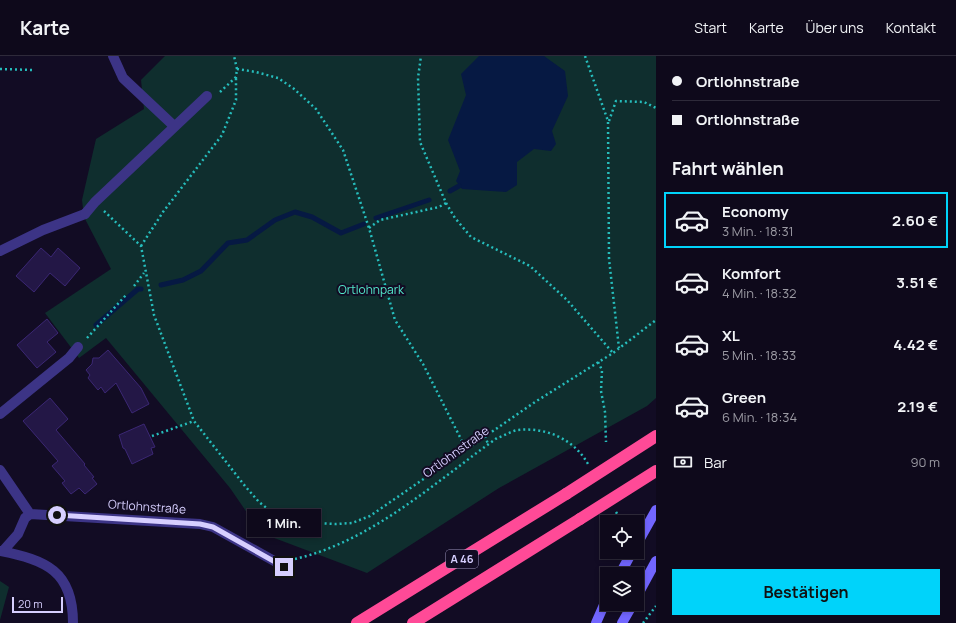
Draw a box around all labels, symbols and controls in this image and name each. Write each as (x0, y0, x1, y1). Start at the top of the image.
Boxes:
text: Karte (20, 15, 70, 41)
text: Start (694, 18, 727, 37)
text: Karte (749, 18, 784, 37)
text: Über uns (806, 18, 864, 37)
text: Kontakt (886, 18, 936, 37)
text: Ortlohnstraße (696, 71, 800, 92)
text: Ortlohnstraße (696, 109, 800, 130)
text: Fahrt wählen (672, 156, 784, 180)
text: Economy (722, 201, 789, 222)
icon: car (674, 202, 710, 238)
text: 2.60 € (892, 210, 938, 231)
text: 3 Min. · 18:31 (722, 222, 794, 240)
text: Komfort (722, 263, 781, 284)
icon: car (674, 264, 710, 300)
text: 3.51 € (896, 272, 938, 293)
park label: Ortlohnpark (338, 281, 405, 298)
text: 4 Min. · 18:32 (722, 284, 797, 302)
text: XL (722, 325, 740, 346)
icon: car (674, 326, 710, 362)
text: 4.42 € (893, 334, 938, 355)
text: 5 Min. · 18:33 (722, 346, 796, 364)
text: Green (722, 387, 766, 408)
icon: car (674, 388, 710, 424)
text: 2.19 € (897, 396, 938, 417)
text: 6 Min. · 18:34 (722, 408, 797, 426)
street label: Ortlohnstraße (419, 422, 492, 481)
icon: cash (672, 451, 694, 473)
text: Bar (704, 452, 727, 473)
text: 90 m (910, 453, 940, 471)
street label: Ortlohnstraße (108, 495, 187, 518)
route start (48, 506, 66, 524)
callout: 1 Min. (247, 509, 321, 537)
text: 1 Min. (266, 514, 302, 532)
map controls (600, 515, 644, 611)
button: locate (600, 515, 644, 559)
road number: A 46 (446, 550, 478, 568)
route end (275, 558, 293, 576)
button: layers (600, 567, 644, 611)
button: Bestätigen (672, 569, 940, 615)
scale bar (12, 595, 63, 614)
text: 20 m (18, 596, 43, 611)

